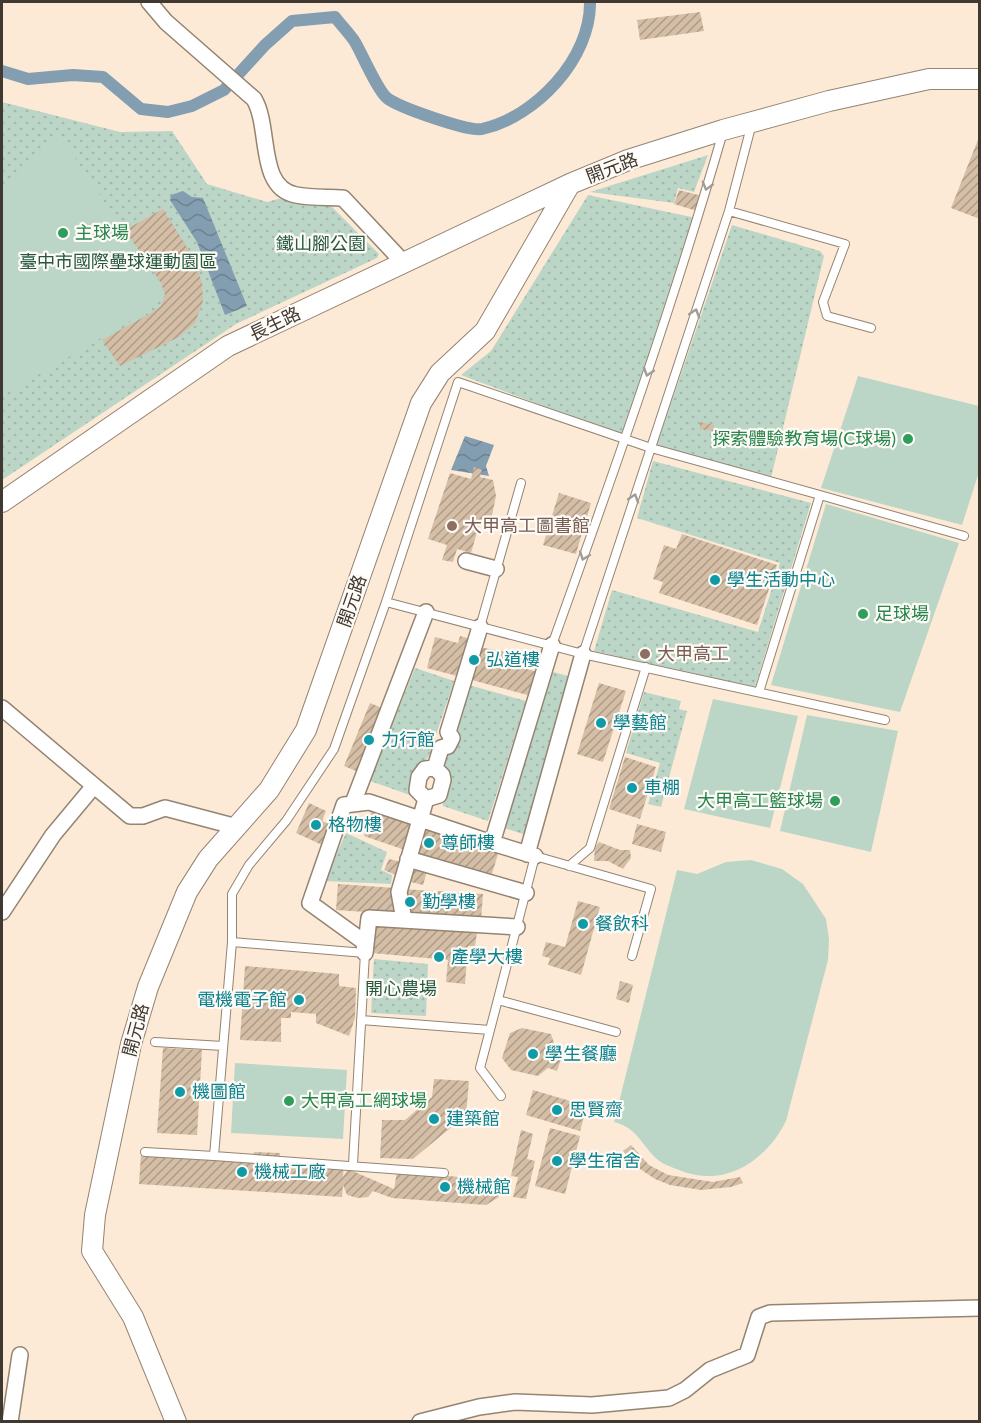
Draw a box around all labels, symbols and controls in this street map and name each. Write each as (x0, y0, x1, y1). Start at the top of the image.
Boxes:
street label: 開元路 (582, 147, 641, 187)
one-way arrow (702, 180, 714, 191)
place label: 主球場 (75, 221, 129, 243)
marker: 主球場 (56, 226, 70, 240)
park label: 鐵山腳公園 (276, 232, 366, 254)
park label: 臺中市國際壘球運動園區 (19, 250, 217, 272)
street label: 長生路 (245, 301, 304, 345)
one-way arrow (688, 308, 700, 319)
one-way arrow (642, 366, 655, 377)
place label: 探索體驗教育場(C球場) (712, 427, 896, 449)
marker: 探索體驗教育場(C球場) (901, 432, 915, 446)
one-way arrow (627, 493, 640, 504)
place label: 大甲高工圖書館 (464, 514, 590, 536)
marker: 大甲高工圖書館 (445, 519, 459, 533)
one-way arrow (579, 550, 592, 561)
place label: 學生活動中心 (727, 568, 835, 590)
street label: 開元路 (332, 572, 370, 630)
marker: 學生活動中心 (708, 573, 722, 587)
place label: 足球場 (875, 602, 929, 624)
marker: 足球場 (856, 607, 870, 621)
place label: 大甲高工 (657, 642, 729, 664)
marker: 大甲高工 (638, 647, 652, 661)
place label: 弘道樓 (486, 648, 540, 670)
marker: 弘道樓 (467, 653, 481, 667)
place label: 學藝館 (613, 711, 667, 733)
marker: 學藝館 (594, 716, 608, 730)
place label: 力行館 (381, 728, 435, 750)
marker: 力行館 (362, 733, 376, 747)
place label: 車棚 (644, 776, 680, 798)
marker: 車棚 (625, 781, 639, 795)
place label: 大甲高工籃球場 (697, 789, 823, 811)
marker: 大甲高工籃球場 (828, 794, 842, 808)
place label: 格物樓 (328, 813, 382, 835)
marker: 格物樓 (309, 818, 323, 832)
place label: 尊師樓 (441, 831, 495, 853)
marker: 尊師樓 (422, 836, 436, 850)
place label: 勤學樓 (422, 890, 476, 912)
marker: 勤學樓 (403, 895, 417, 909)
place label: 餐飲科 (595, 912, 649, 934)
marker: 餐飲科 (576, 917, 590, 931)
place label: 產學大樓 (451, 945, 523, 967)
marker: 產學大樓 (432, 950, 446, 964)
park label: 開心農場 (365, 977, 437, 999)
place label: 電機電子館 (197, 988, 287, 1010)
marker: 電機電子館 (292, 993, 306, 1007)
street label: 開元路 (117, 1001, 153, 1059)
place label: 學生餐廳 (545, 1042, 617, 1064)
marker: 學生餐廳 (526, 1047, 540, 1061)
place label: 機圖館 (192, 1080, 246, 1102)
marker: 機圖館 (173, 1085, 187, 1099)
place label: 大甲高工網球場 (301, 1089, 427, 1111)
marker: 大甲高工網球場 (282, 1094, 296, 1108)
place label: 思賢齋 (569, 1098, 623, 1120)
marker: 思賢齋 (550, 1103, 564, 1117)
place label: 建築館 (446, 1107, 500, 1129)
marker: 建築館 (427, 1112, 441, 1126)
place label: 學生宿舍 (569, 1149, 641, 1171)
marker: 學生宿舍 (550, 1154, 564, 1168)
place label: 機械工廠 (254, 1160, 326, 1182)
marker: 機械工廠 (235, 1165, 249, 1179)
place label: 機械館 (457, 1175, 511, 1197)
marker: 機械館 (438, 1180, 452, 1194)

